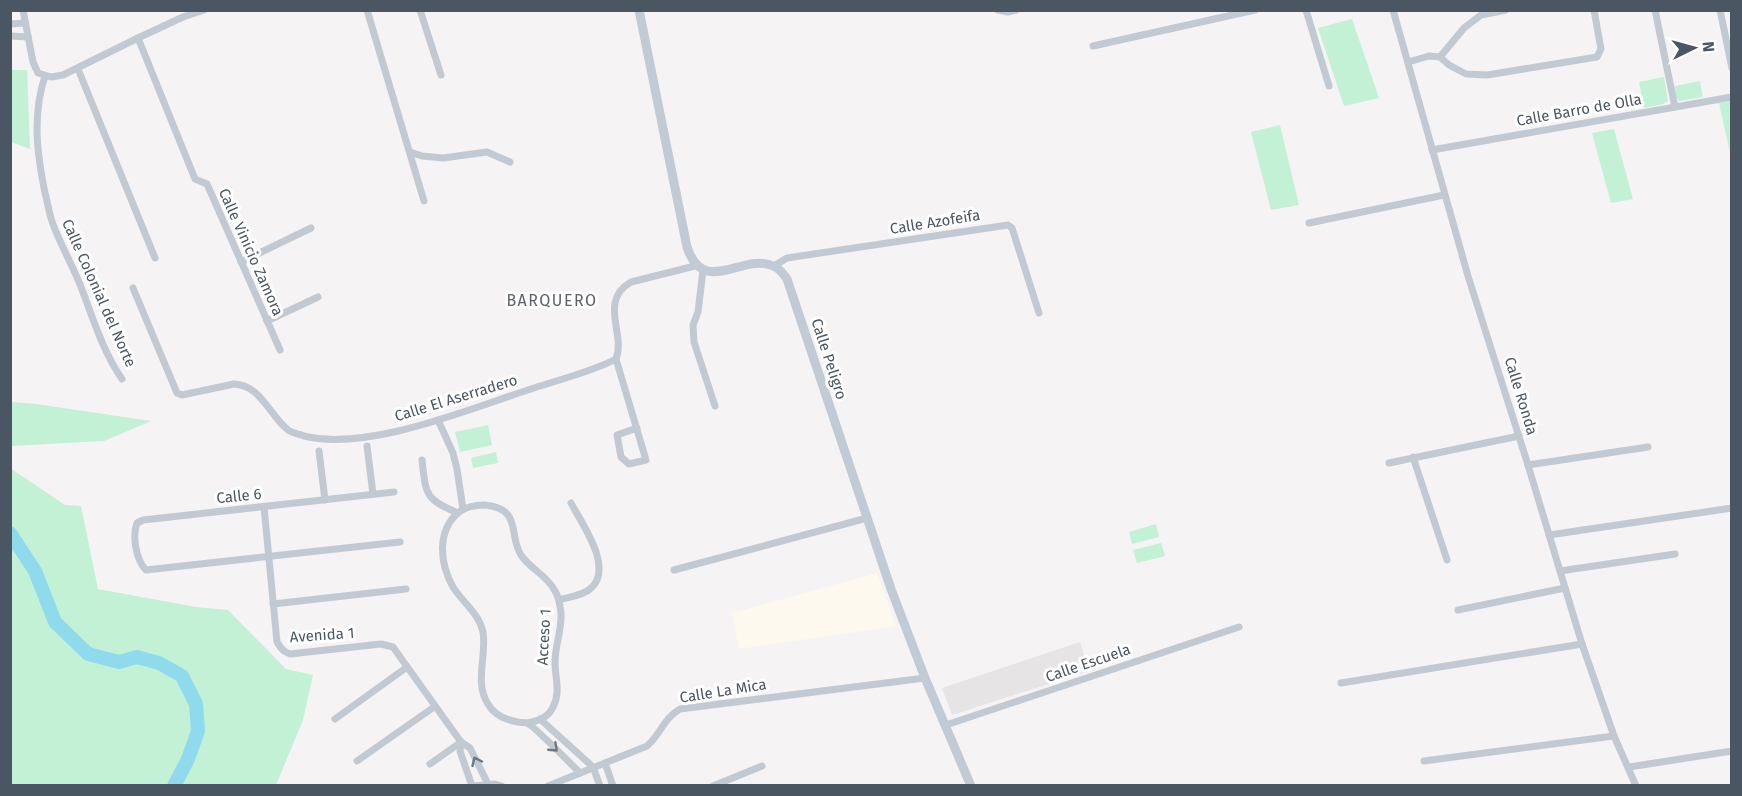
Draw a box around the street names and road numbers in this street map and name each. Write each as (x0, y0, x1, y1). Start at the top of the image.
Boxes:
street label: Calle Barro de Olla (1515, 90, 1643, 130)
street label: Calle Vinicio Zamora (215, 185, 287, 319)
street label: Calle Azofeifa (889, 206, 981, 238)
street label: Calle Colonial del Norte (58, 216, 140, 370)
street label: Calle Peligro (807, 316, 851, 402)
street label: Calle Ronda (1501, 355, 1541, 437)
street label: Calle El Aserradero (392, 371, 520, 425)
street label: Calle 6 (216, 485, 262, 507)
street label: Acceso 1 (534, 608, 554, 666)
street label: Avenida 1 (289, 624, 355, 646)
street label: Calle Escuela (1043, 640, 1133, 686)
street label: Calle La Mica (678, 675, 768, 707)

